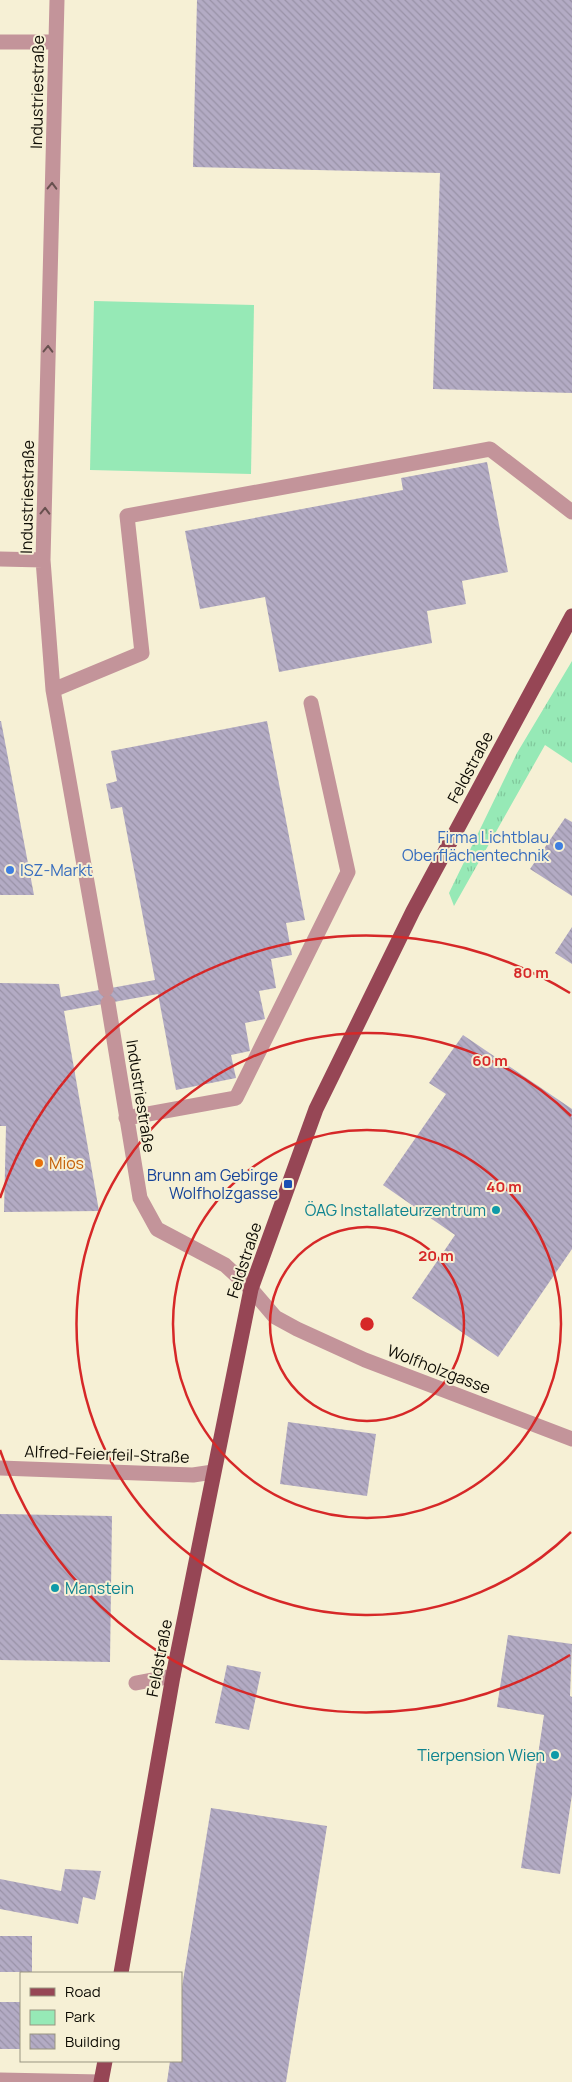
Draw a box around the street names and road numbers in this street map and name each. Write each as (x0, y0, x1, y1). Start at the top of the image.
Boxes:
street label: Industriestraße (25, 35, 49, 149)
street label: Industriestraße (15, 440, 39, 554)
street label: Feldstraße (442, 727, 498, 807)
street label: Industriestraße (121, 1038, 161, 1154)
street label: Feldstraße (221, 1219, 267, 1301)
street label: Wolfholzgasse (384, 1339, 494, 1399)
street label: Alfred-Feierfeil-Straße (24, 1440, 190, 1468)
street label: Feldstraße (141, 1617, 177, 1699)

